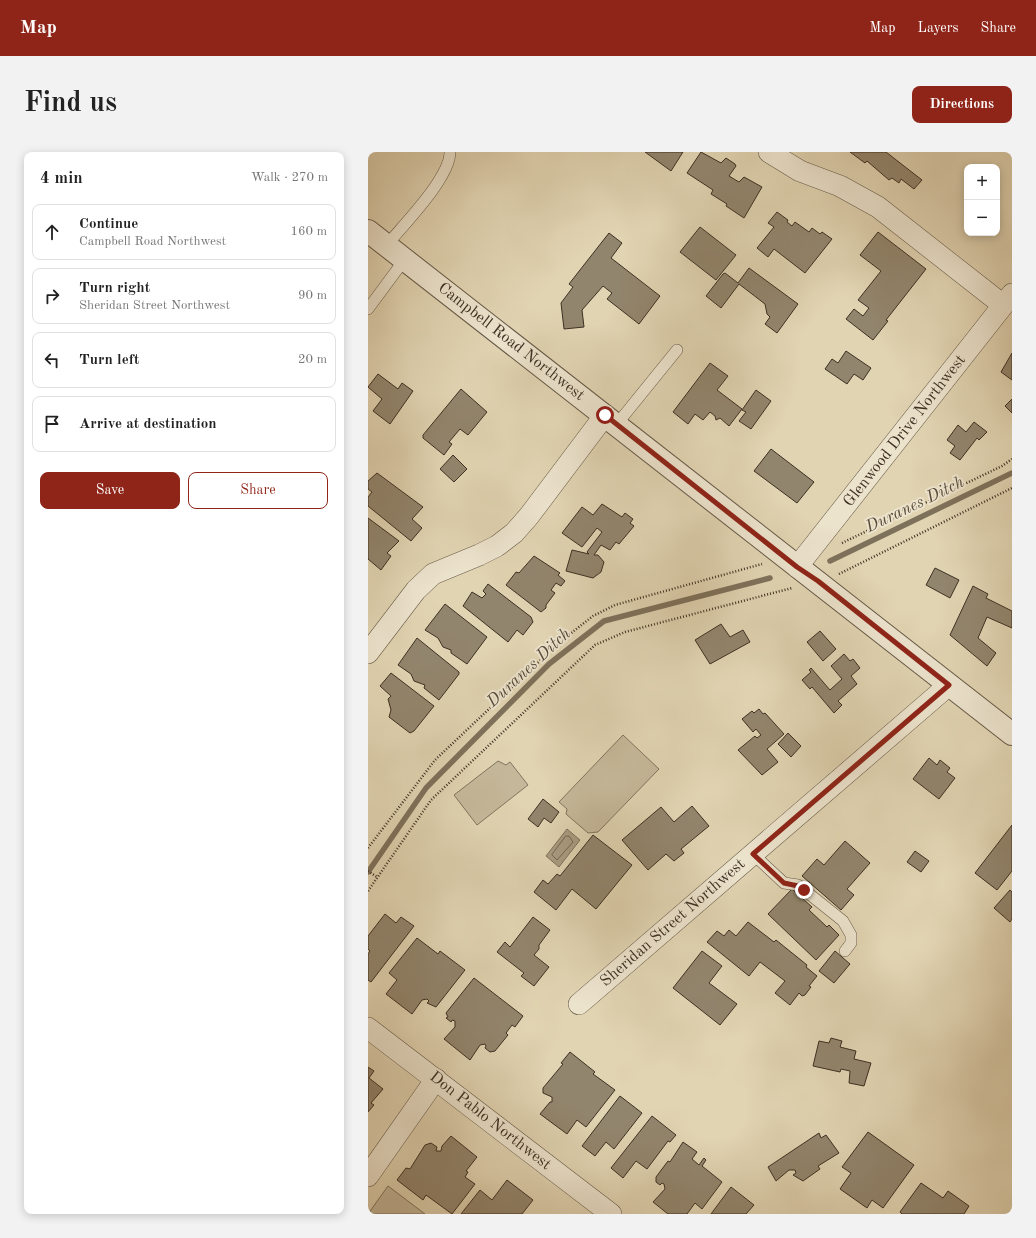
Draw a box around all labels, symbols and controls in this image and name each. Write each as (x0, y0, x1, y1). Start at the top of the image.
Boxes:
text: Map (20, 19, 57, 38)
text: Map (870, 21, 896, 35)
text: Layers (918, 21, 959, 35)
text: Share (981, 21, 1016, 35)
button: Directions (912, 86, 1012, 123)
text: Find us (24, 90, 117, 118)
map controls (964, 164, 1000, 236)
button: + (964, 164, 1000, 200)
text: 4 min (40, 170, 83, 187)
text: Walk · 270 m (251, 171, 328, 184)
button: − (964, 200, 1000, 236)
text: Continue (79, 217, 138, 232)
icon: ahead (41, 221, 63, 243)
text: 160 m (290, 225, 327, 238)
text: Campbell Road Northwest (79, 235, 226, 248)
street label: Campbell Road Northwest (435, 280, 588, 404)
text: Turn right (79, 281, 150, 296)
icon: right (41, 285, 63, 307)
text: 90 m (298, 289, 327, 302)
text: Sheridan Street Northwest (79, 299, 230, 312)
icon: left (41, 349, 63, 371)
street label: Glenwood Drive Northwest (841, 352, 969, 510)
text: Turn left (79, 353, 139, 368)
text: 20 m (298, 353, 327, 366)
route start (596, 406, 614, 424)
icon: arrive (41, 413, 63, 435)
text: Arrive at destination (79, 417, 217, 432)
button: Save (40, 472, 180, 509)
button: Share (188, 472, 328, 509)
water label: Duranes Ditch (862, 474, 967, 537)
water label: Duranes Ditch (483, 625, 574, 711)
street label: Sheridan Street Northwest (598, 856, 749, 990)
route end (795, 881, 813, 899)
street label: Don Pablo Northwest (426, 1069, 554, 1173)

